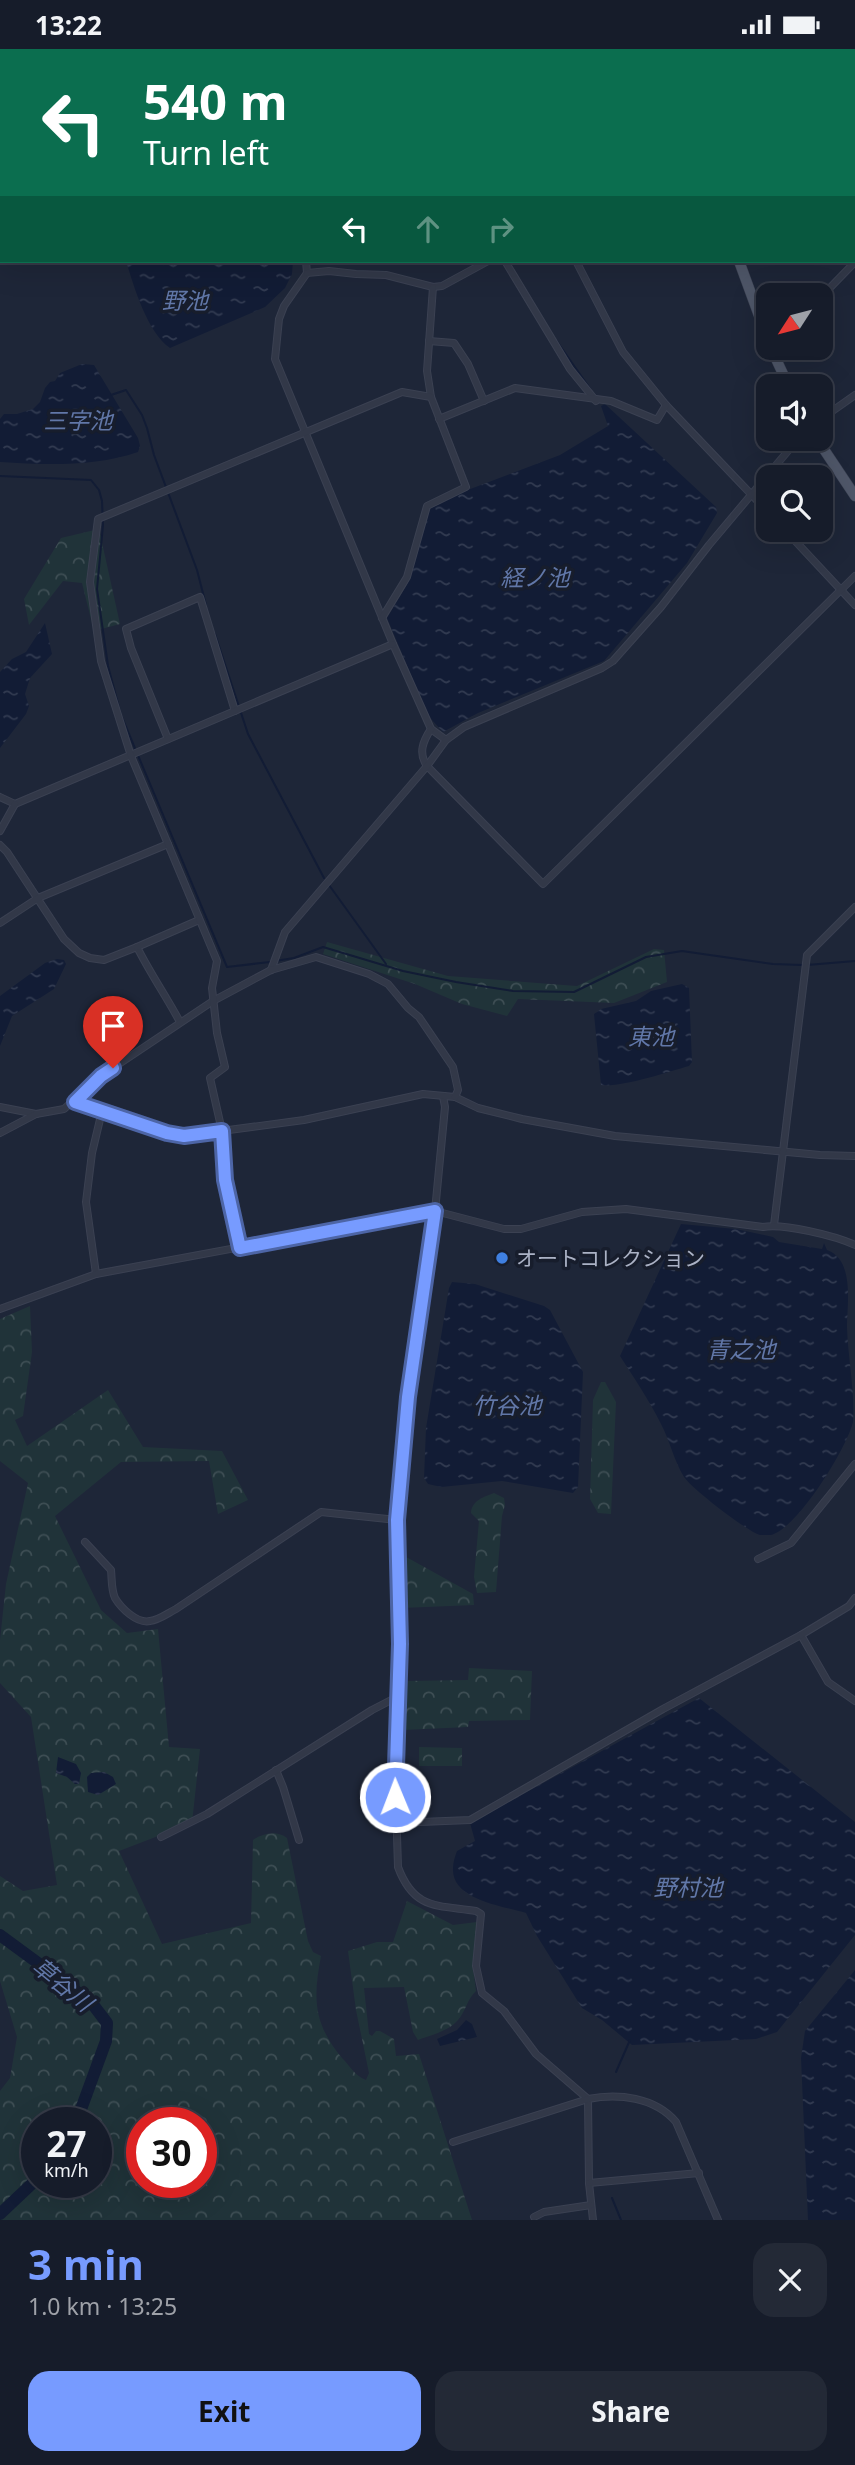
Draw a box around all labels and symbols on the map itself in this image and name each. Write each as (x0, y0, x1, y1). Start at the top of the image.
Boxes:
north arrow (756, 283, 833, 361)
water label: 野池 (162, 284, 210, 316)
water label: 三字池 (44, 404, 115, 436)
water label: 経ノ池 (501, 561, 572, 593)
pin (83, 996, 143, 1068)
water label: 東池 (628, 1020, 676, 1052)
place label: オートコレクション (516, 1244, 705, 1272)
marker: オートコレクション (494, 1250, 510, 1266)
water label: 青之池 (707, 1333, 778, 1365)
water label: 竹谷池 (473, 1389, 544, 1421)
position arrow (358, 1760, 432, 1834)
water label: 野村池 (654, 1871, 725, 1903)
water label: 草谷川 (26, 1950, 102, 2020)
speed limit sign: 30 (126, 2107, 217, 2198)

